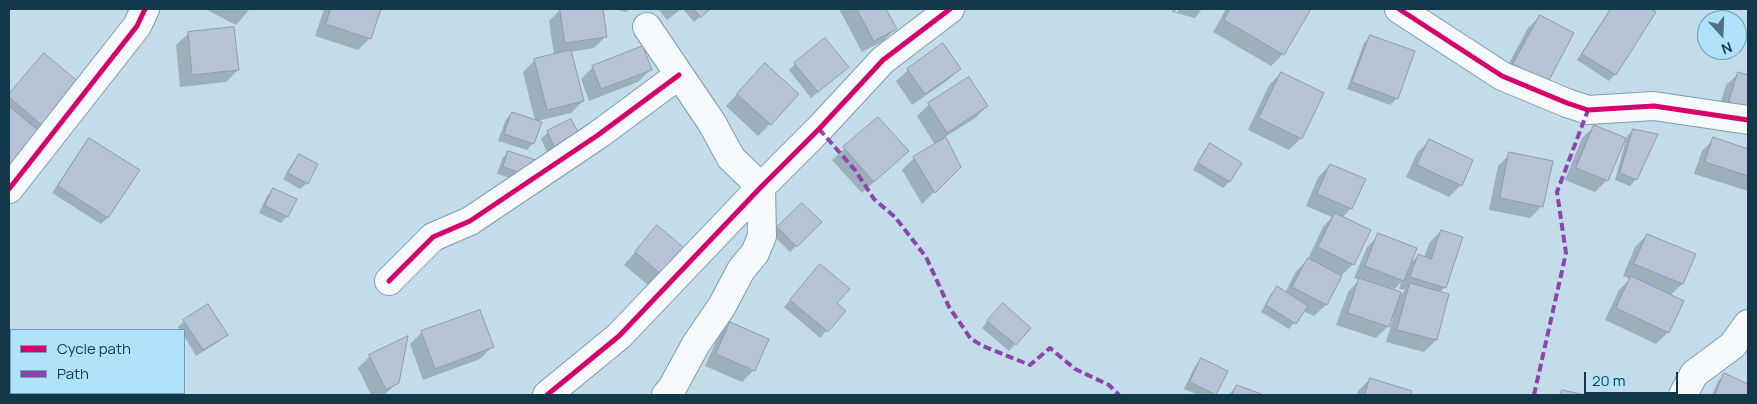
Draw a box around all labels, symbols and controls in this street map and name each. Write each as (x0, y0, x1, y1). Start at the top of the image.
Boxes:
north arrow (1697, 10, 1747, 60)
text: N (1719, 38, 1735, 59)
legend (10, 329, 185, 394)
text: Cycle path (57, 338, 131, 359)
scale bar (1587, 362, 1681, 394)
text: Path (57, 363, 89, 384)
text: 20 m (1592, 370, 1625, 391)

